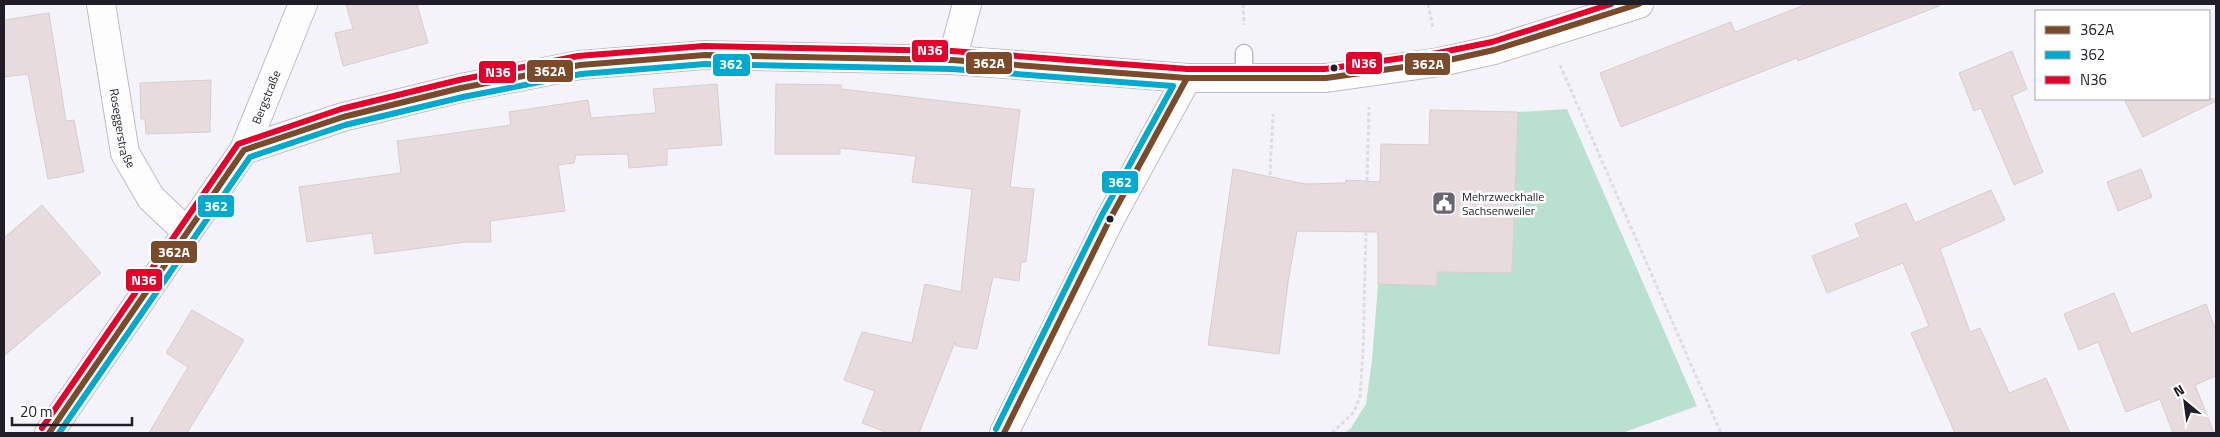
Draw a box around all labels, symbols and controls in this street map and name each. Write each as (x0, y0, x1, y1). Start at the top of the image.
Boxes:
legend (2035, 10, 2210, 100)
text: 362A (2080, 18, 2114, 41)
line badge: N36 (911, 39, 949, 63)
text: N36 (917, 39, 943, 60)
text: 362 (2080, 43, 2105, 66)
line badge: 362A (965, 51, 1013, 75)
line badge: N36 (1345, 51, 1383, 75)
text: 362A (973, 52, 1006, 73)
text: N36 (1351, 52, 1377, 73)
line badge: 362A (1404, 52, 1451, 76)
line badge: 362 (712, 53, 751, 77)
text: 362 (719, 53, 743, 74)
text: 362A (1412, 53, 1445, 74)
line badge: 362A (526, 59, 574, 83)
line badge: N36 (478, 60, 517, 84)
text: 362A (534, 60, 567, 81)
text: N36 (485, 61, 511, 82)
unlabelled marker (1329, 63, 1339, 73)
street label: Bergstraße (246, 67, 285, 127)
text: N36 (2080, 68, 2107, 91)
street label: Roseggerstraße (105, 87, 141, 171)
line badge: 362 (1101, 170, 1139, 194)
text: 362 (1108, 171, 1132, 192)
place label: Mehrzweckhalle Sachsenweiler (1462, 187, 1544, 220)
public building icon: Mehrzweckhalle Sachsenweiler (1431, 190, 1457, 216)
line badge: 362 (197, 194, 235, 218)
text: 362 (204, 195, 228, 216)
unlabelled marker (1105, 214, 1115, 224)
line badge: 362A (150, 240, 198, 264)
text: 362A (158, 241, 191, 262)
line badge: N36 (125, 268, 163, 292)
text: N36 (131, 269, 157, 290)
north arrow (2160, 377, 2210, 427)
text: N (2169, 379, 2188, 402)
scale bar (12, 394, 132, 426)
text: 20 m (20, 400, 53, 423)

